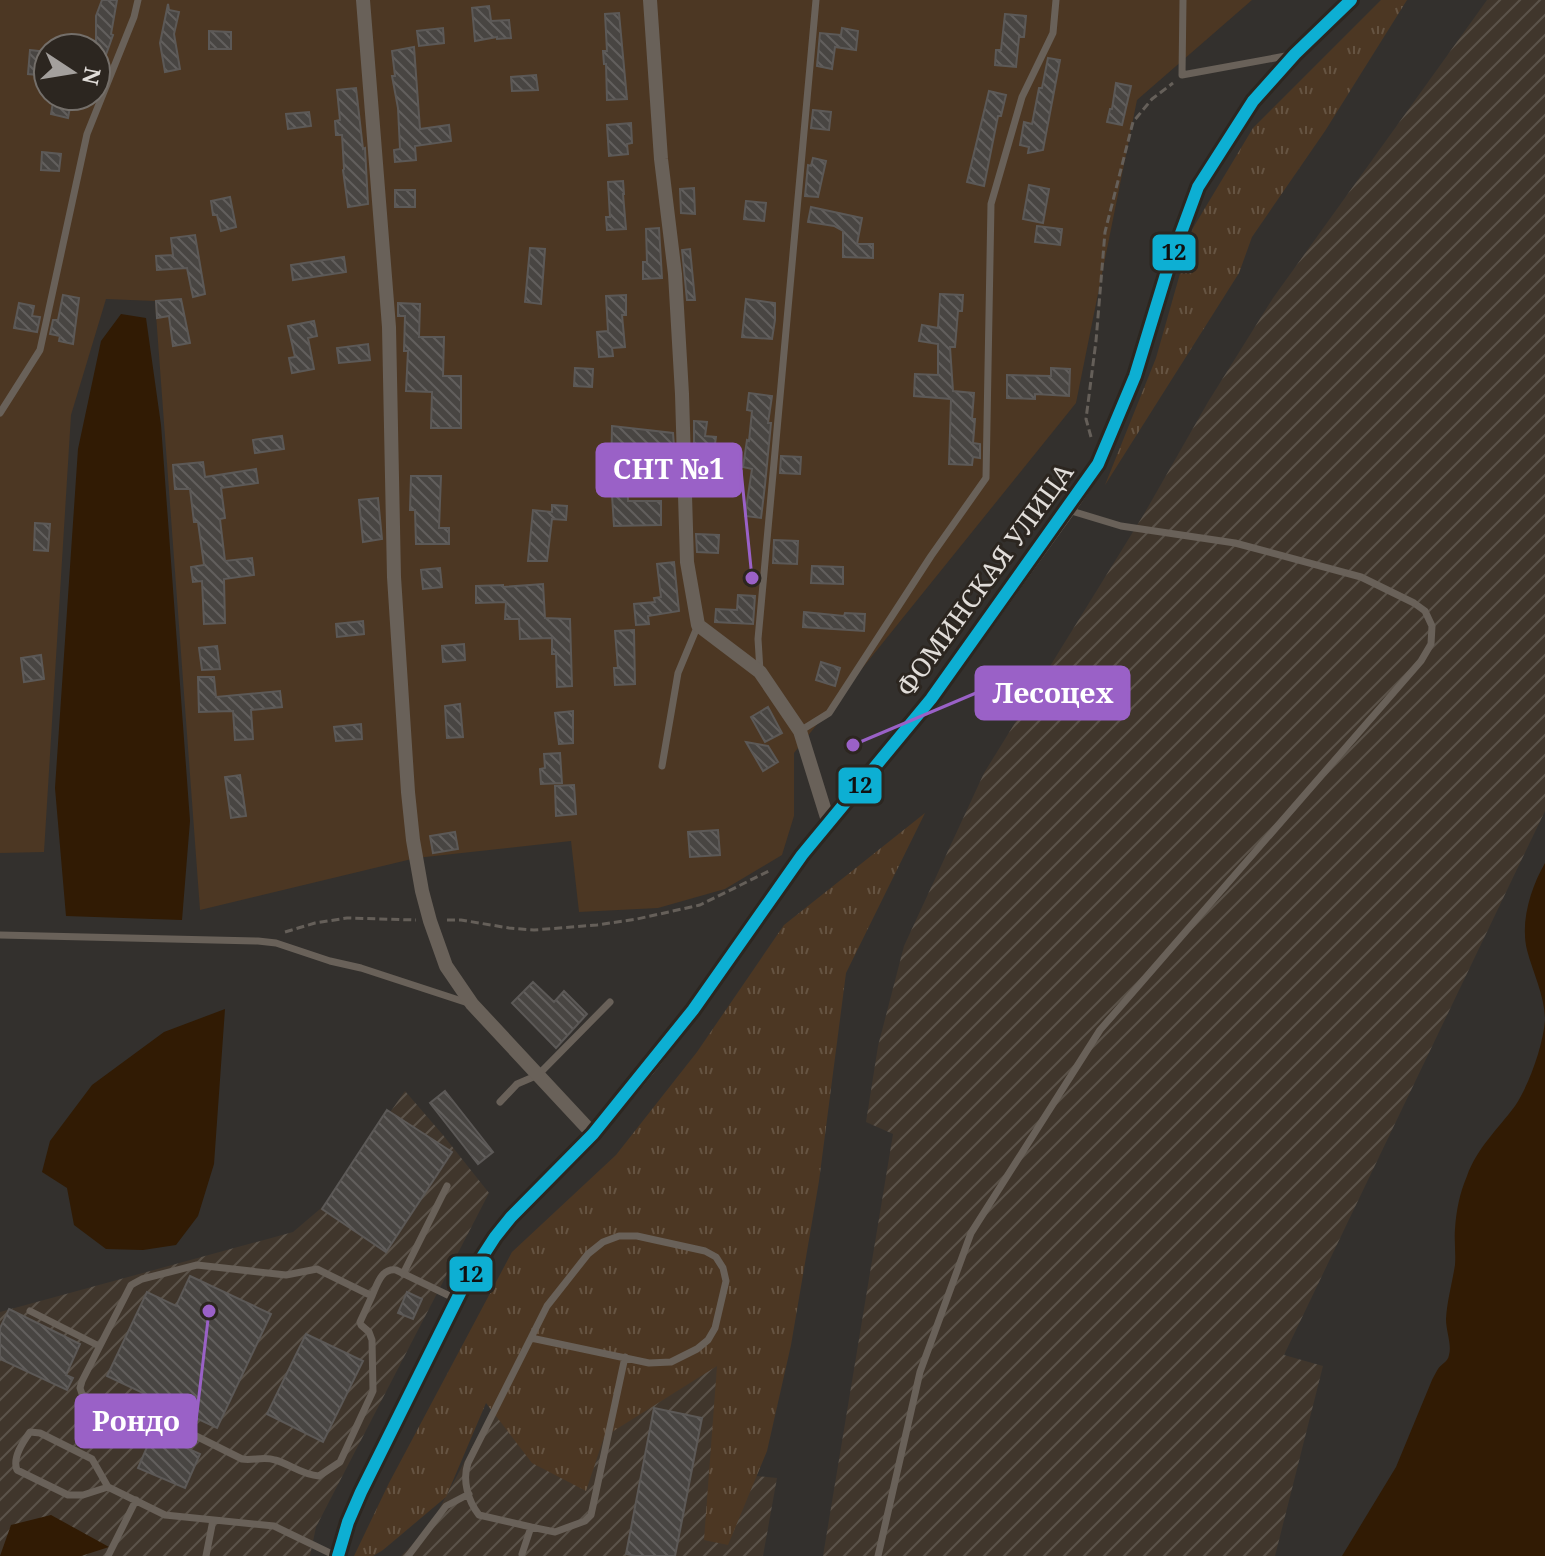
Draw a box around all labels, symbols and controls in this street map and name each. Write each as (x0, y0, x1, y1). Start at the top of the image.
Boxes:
north arrow (32, 32, 112, 112)
text: N (76, 65, 109, 88)
line badge: 12 (1151, 233, 1197, 272)
text: 12 (1162, 236, 1186, 266)
callout: СНТ №1 (597, 444, 741, 496)
text: СНТ №1 (613, 449, 725, 487)
street label: ФОМИНСКАЯ УЛИЦА (887, 455, 1082, 703)
callout: Лесоцех (976, 667, 1129, 719)
text: Лесоцех (992, 673, 1114, 711)
line badge: 12 (837, 766, 883, 805)
text: 12 (848, 769, 872, 799)
line badge: 12 (448, 1255, 494, 1293)
text: 12 (459, 1258, 483, 1288)
callout: Рондо (76, 1395, 196, 1447)
text: Рондо (92, 1401, 180, 1439)

